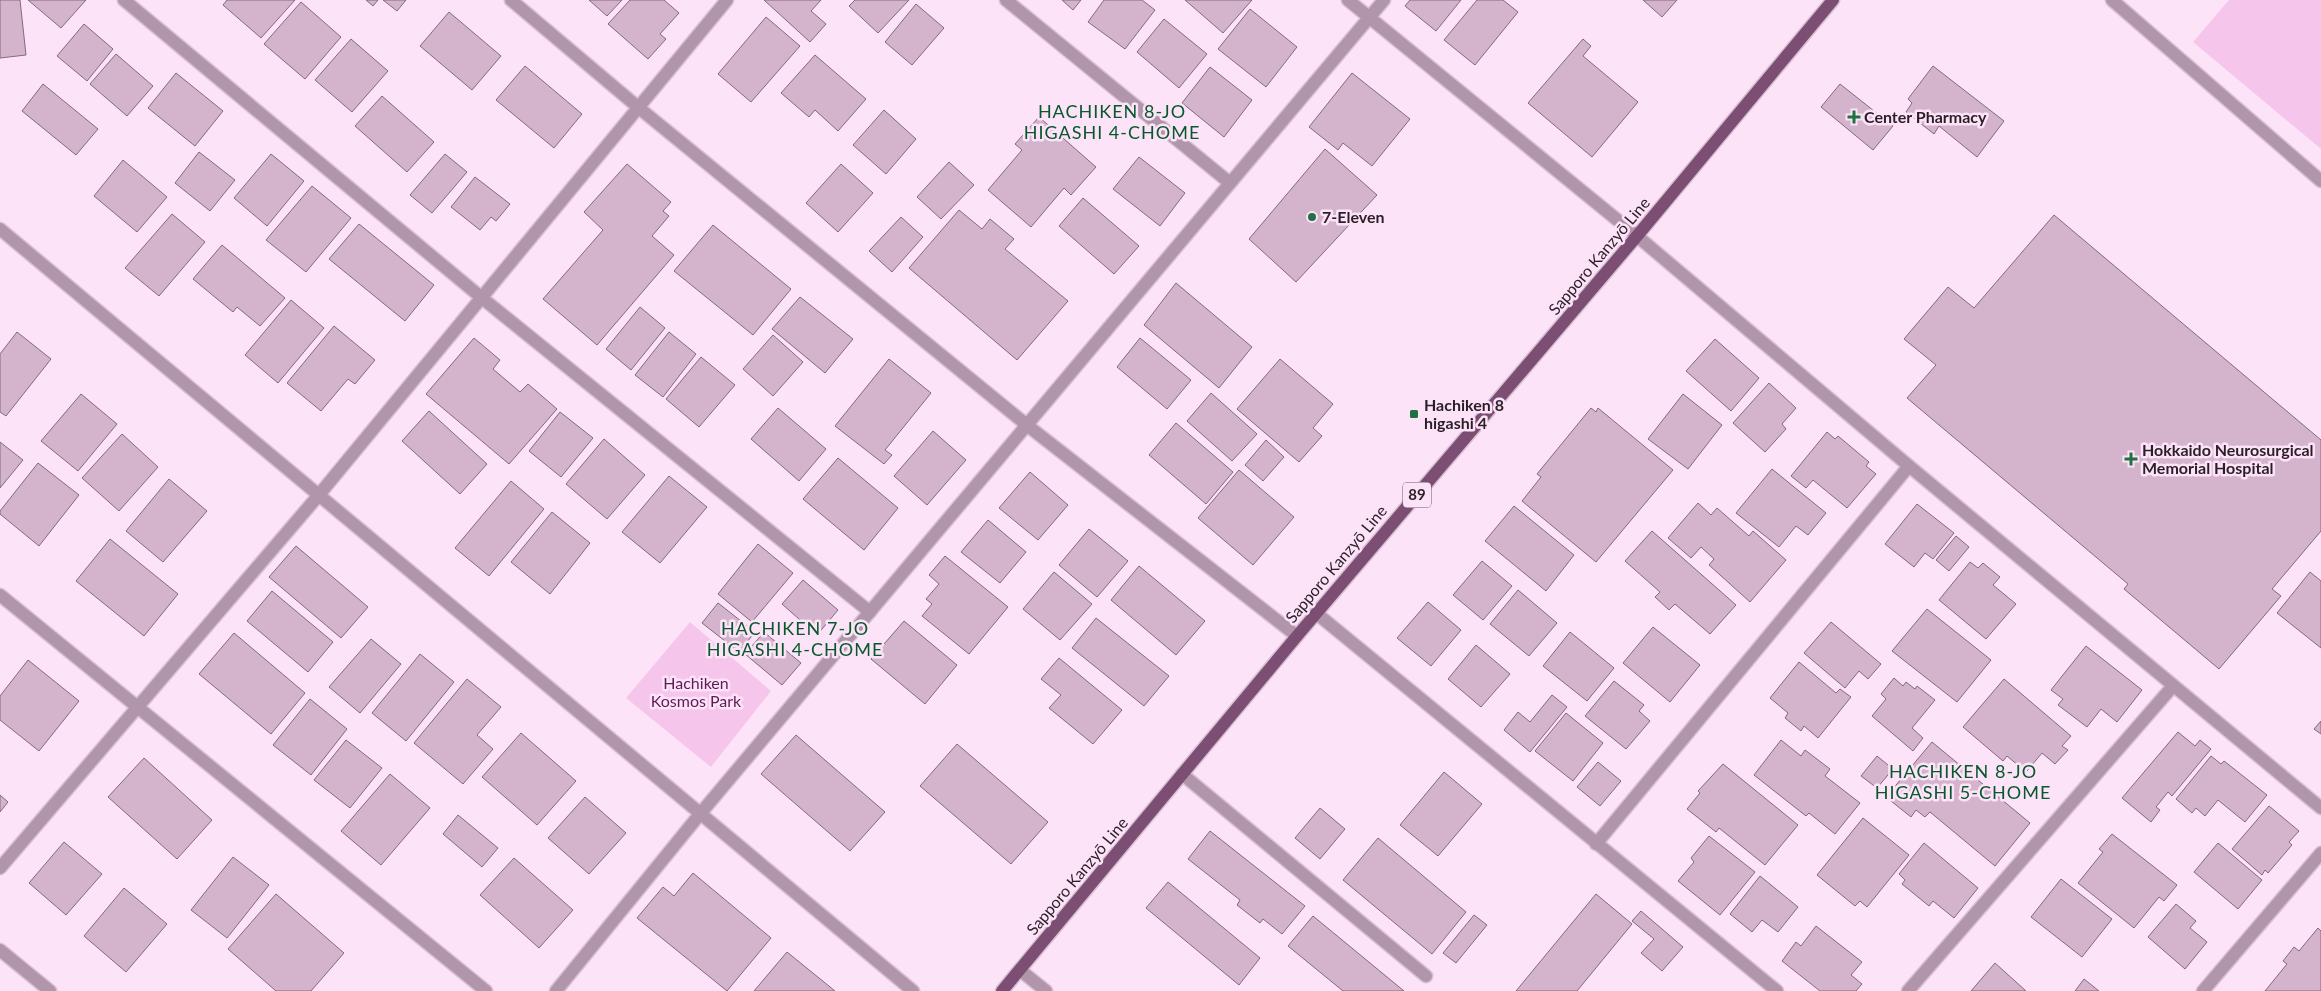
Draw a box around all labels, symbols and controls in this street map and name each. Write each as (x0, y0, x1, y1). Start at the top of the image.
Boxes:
district label: HACHIKEN 8-JO HIGASHI 4-CHOME (1024, 100, 1200, 143)
place label: Center Pharmacy (1864, 107, 1987, 126)
marker: Center Pharmacy (1848, 111, 1860, 123)
street label: Sapporo Kanzyō Line (1544, 193, 1653, 318)
place label: 7-Eleven (1322, 207, 1385, 226)
marker: 7-Eleven (1306, 211, 1318, 223)
place label: Hachiken 8 higashi 4 (1424, 395, 1504, 432)
marker: Hachiken 8 higashi 4 (1408, 408, 1420, 420)
place label: Hokkaido Neurosurgical Memorial Hospital (2142, 440, 2314, 477)
marker: Hokkaido Neurosurgical Memorial Hospital (2124, 452, 2138, 466)
road number: 89 (1403, 482, 1431, 508)
street label: Sapporo Kanzyō Line (1281, 501, 1390, 626)
district label: HACHIKEN 7-JO HIGASHI 4-CHOME (707, 617, 883, 660)
park label: Hachiken Kosmos Park (651, 673, 742, 710)
district label: HACHIKEN 8-JO HIGASHI 5-CHOME (1875, 760, 2051, 803)
street label: Sapporo Kanzyō Line (1022, 813, 1131, 938)

